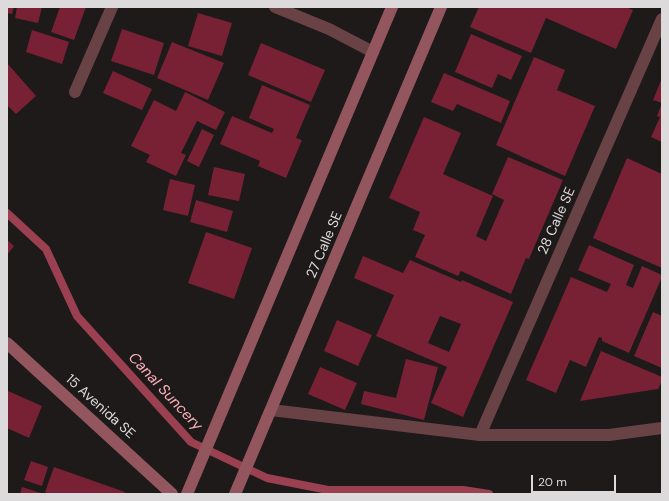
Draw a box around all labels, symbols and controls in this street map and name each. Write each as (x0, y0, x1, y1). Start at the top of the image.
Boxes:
street label: 28 Calle SE (535, 185, 579, 257)
street label: 27 Calle SE (303, 209, 347, 281)
water label: Canal Suncery (124, 349, 206, 435)
street label: 15 Avenida SE (62, 371, 138, 443)
scale bar (533, 467, 618, 493)
text: 20 m (538, 474, 567, 490)

